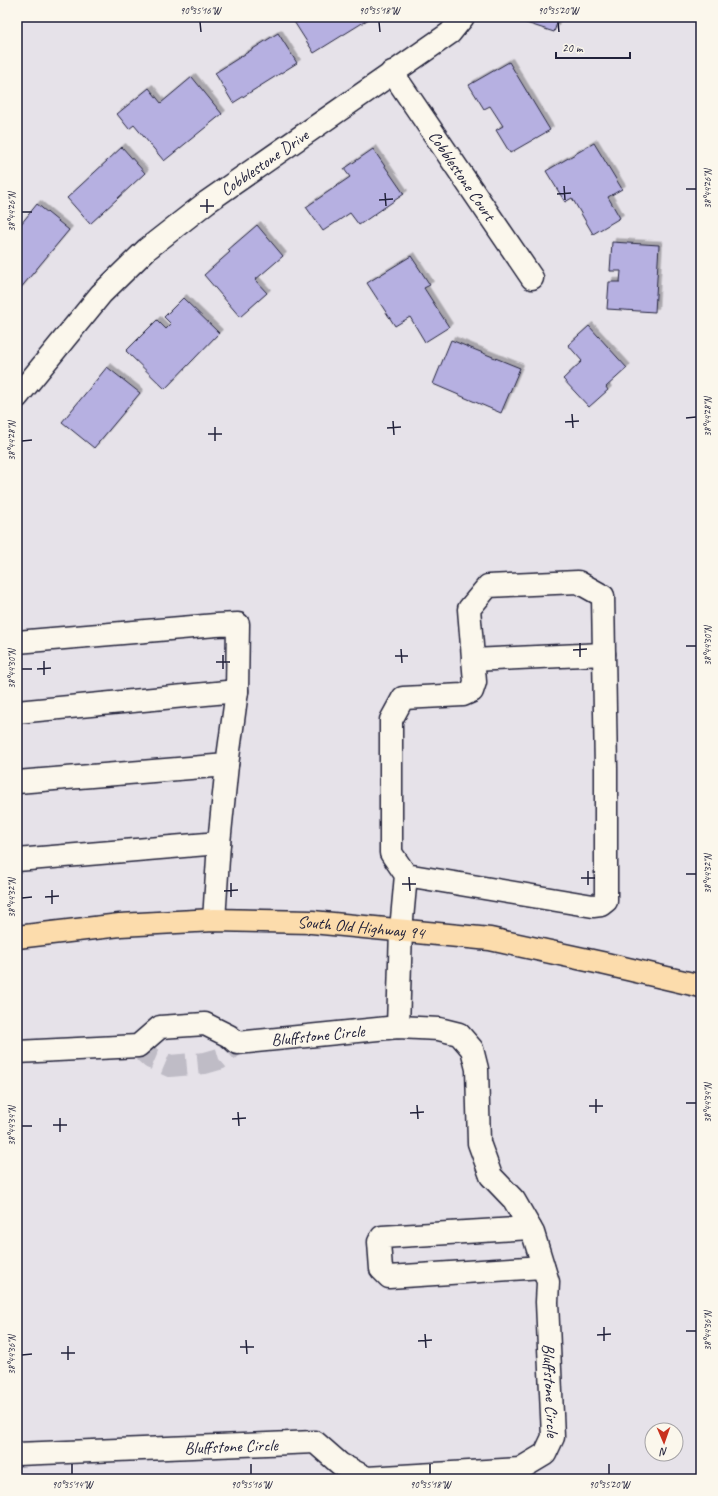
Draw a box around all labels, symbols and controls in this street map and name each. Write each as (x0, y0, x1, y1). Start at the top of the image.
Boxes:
text: 90°35'16"W (180, 4, 222, 17)
text: 90°35'18"W (359, 4, 401, 17)
text: 90°35'20"W (538, 4, 580, 17)
scale bar (556, 34, 630, 60)
text: 20 m (562, 40, 584, 56)
street label: Cobblestone Drive (216, 124, 314, 201)
street label: Cobblestone Court (424, 127, 501, 227)
text: 38°44'26"N (701, 167, 714, 209)
text: 38°44'26"N (5, 190, 18, 232)
text: 38°44'28"N (701, 395, 714, 437)
text: 38°44'28"N (5, 419, 18, 461)
text: 38°44'30"N (701, 624, 714, 666)
text: 38°44'30"N (5, 647, 18, 689)
text: 38°44'32"N (701, 852, 714, 894)
text: 38°44'32"N (5, 876, 18, 918)
street label: South Old Highway 94 (297, 912, 428, 944)
street label: Bluffstone Circle (270, 1020, 367, 1051)
text: 38°44'34"N (701, 1081, 714, 1123)
text: 38°44'34"N (5, 1104, 18, 1146)
text: 38°44'36"N (701, 1309, 714, 1351)
text: 38°44'36"N (5, 1333, 18, 1375)
street label: Bluffstone Circle (538, 1343, 563, 1439)
north arrow (644, 1422, 684, 1462)
street label: Bluffstone Circle (184, 1434, 280, 1459)
text: N (659, 1445, 668, 1459)
text: 90°35'14"W (52, 1478, 94, 1491)
text: 90°35'16"W (231, 1478, 273, 1491)
text: 90°35'18"W (410, 1478, 452, 1491)
text: 90°35'20"W (589, 1478, 631, 1491)

